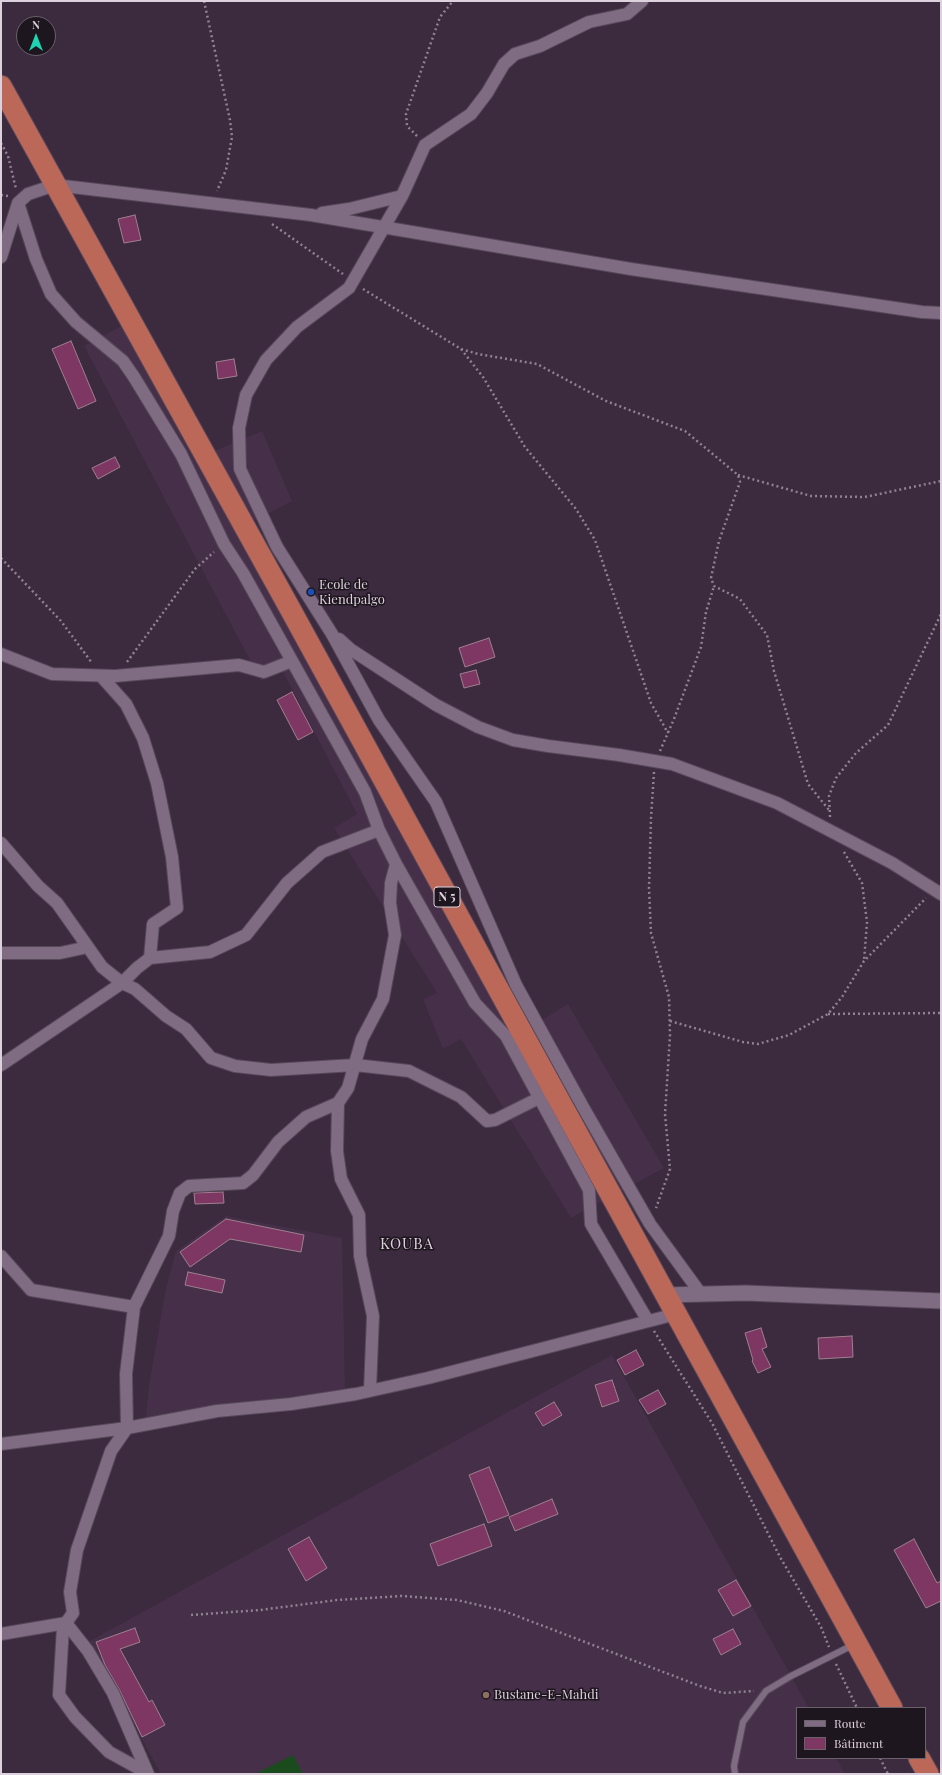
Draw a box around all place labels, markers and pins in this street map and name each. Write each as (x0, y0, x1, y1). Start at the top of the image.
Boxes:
place label: Ecole de Kiendpalgo (319, 577, 385, 608)
marker: Ecole de Kiendpalgo (306, 587, 316, 597)
place label: Bustane-E-Mahdi (494, 1687, 599, 1703)
marker: Bustane-E-Mahdi (481, 1690, 491, 1700)

